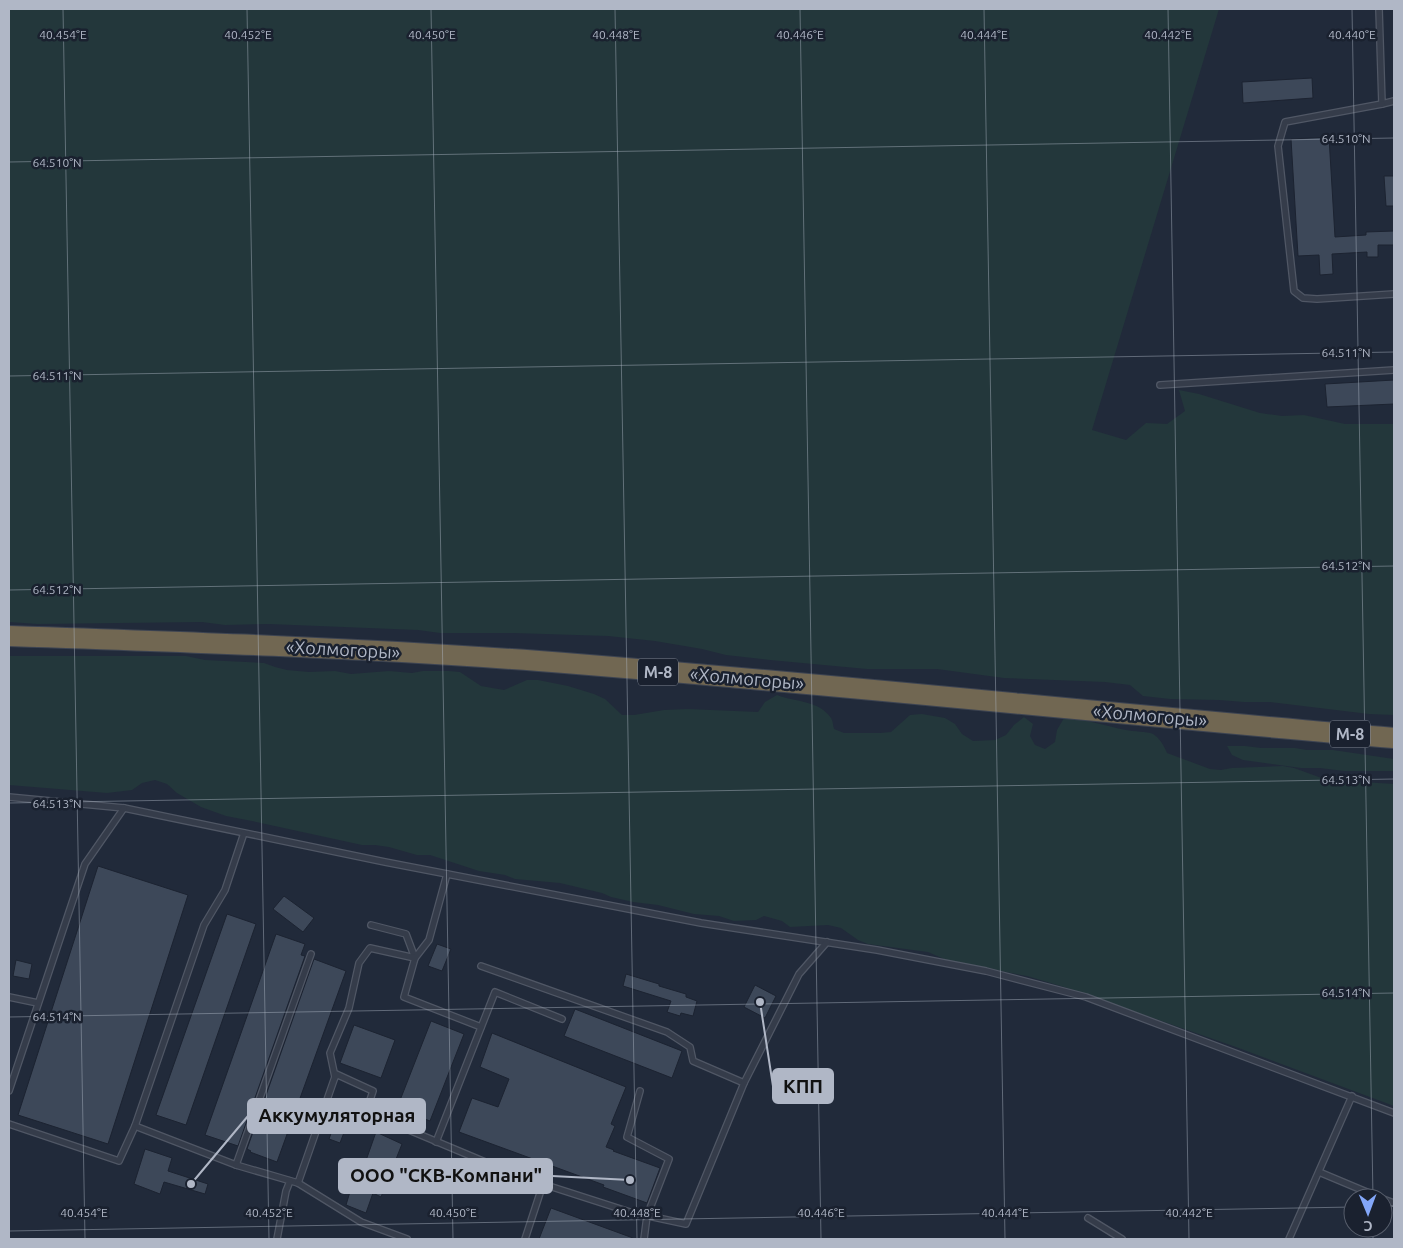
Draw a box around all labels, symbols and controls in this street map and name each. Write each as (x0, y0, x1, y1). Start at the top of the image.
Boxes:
text: 40.454°E (39, 28, 87, 41)
text: 40.452°E (224, 28, 272, 41)
text: 40.450°E (408, 28, 456, 41)
text: 40.448°E (592, 28, 640, 41)
text: 40.446°E (776, 28, 824, 41)
text: 40.444°E (960, 28, 1008, 41)
text: 40.442°E (1144, 28, 1192, 41)
text: 40.440°E (1328, 28, 1376, 41)
text: 64.510°N (1321, 132, 1371, 145)
text: 64.510°N (32, 156, 82, 169)
text: 64.511°N (1321, 346, 1371, 359)
text: 64.511°N (32, 369, 82, 382)
text: 64.512°N (1321, 559, 1371, 572)
text: 64.512°N (32, 583, 82, 596)
street label: «Холмогоры» (286, 636, 401, 662)
road number: М-8 (638, 659, 678, 686)
street label: «Холмогоры» (689, 663, 805, 693)
street label: «Холмогоры» (1092, 700, 1208, 730)
road number: М-8 (1330, 721, 1370, 748)
text: 64.513°N (1321, 773, 1371, 786)
text: 64.513°N (32, 797, 82, 810)
text: 64.514°N (1321, 986, 1371, 999)
text: 64.514°N (32, 1010, 82, 1023)
callout: КПП (773, 1069, 833, 1103)
text: КПП (783, 1075, 823, 1097)
callout: Аккумуляторная (248, 1099, 425, 1133)
text: Аккумуляторная (259, 1104, 415, 1126)
callout: ООО "СКВ-Компани" (339, 1159, 552, 1193)
text: ООО "СКВ-Компани" (350, 1164, 542, 1186)
north arrow (1343, 1188, 1393, 1238)
text: 40.454°E (60, 1206, 108, 1219)
text: 40.452°E (245, 1206, 293, 1219)
text: 40.450°E (429, 1206, 477, 1219)
text: 40.448°E (613, 1206, 661, 1219)
text: 40.446°E (797, 1206, 845, 1219)
text: 40.444°E (981, 1206, 1029, 1219)
text: 40.442°E (1165, 1206, 1213, 1219)
text: С (1364, 1218, 1373, 1234)

